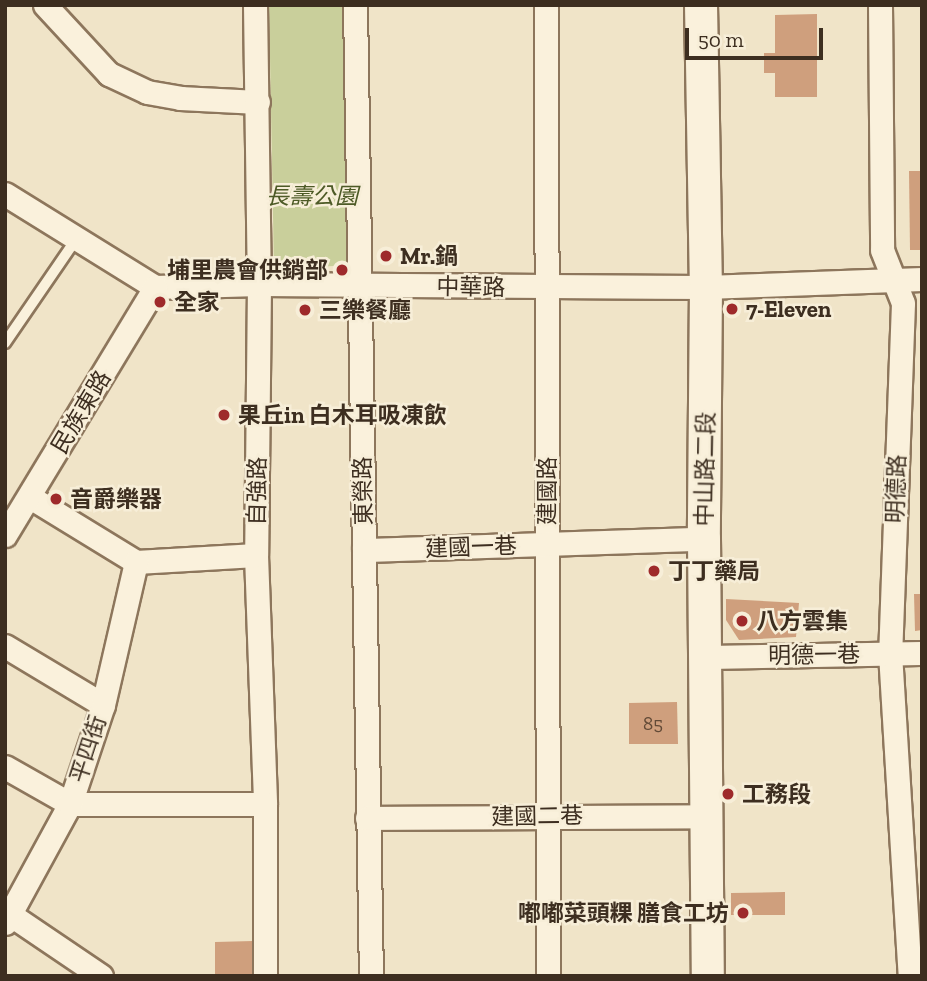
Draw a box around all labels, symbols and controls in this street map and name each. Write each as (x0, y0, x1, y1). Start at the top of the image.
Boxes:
scale bar (689, 14, 827, 58)
text: 50 m (698, 27, 744, 52)
park label: 長壽公園 (266, 182, 358, 210)
place label: Mr.鍋 (400, 242, 458, 270)
marker: Mr.鍋 (378, 248, 394, 264)
place label: 埔里農會供銷部 (167, 256, 328, 284)
marker: 埔里農會供銷部 (334, 262, 350, 278)
street label: 中華路 (436, 273, 506, 301)
place label: 全家 (174, 288, 220, 316)
marker: 全家 (152, 294, 168, 310)
place label: 7-Eleven (746, 295, 831, 323)
place label: 三樂餐廳 (319, 296, 411, 324)
marker: 7-Eleven (724, 301, 740, 317)
marker: 三樂餐廳 (297, 302, 313, 318)
street label: 民族東路 (45, 365, 117, 459)
place label: 果丘in 白木耳吸凍飲 (238, 401, 447, 429)
marker: 果丘in 白木耳吸凍飲 (216, 407, 232, 423)
street label: 中山路二段 (690, 411, 720, 527)
street label: 明德路 (881, 454, 911, 524)
street label: 自強路 (243, 456, 271, 526)
street label: 東榮路 (349, 456, 377, 526)
street label: 建國路 (533, 457, 561, 525)
place label: 音爵樂器 (70, 485, 162, 513)
marker: 音爵樂器 (48, 491, 64, 507)
street label: 建國一巷 (425, 532, 517, 562)
place label: 丁丁藥局 (668, 557, 760, 585)
marker: 丁丁藥局 (646, 563, 662, 579)
place label: 八方雲集 (756, 607, 848, 635)
marker: 八方雲集 (734, 613, 750, 629)
street label: 明德一巷 (768, 640, 860, 670)
street label: 平四街 (64, 712, 112, 786)
house number: 85 (643, 713, 663, 735)
place label: 工務段 (742, 780, 811, 808)
marker: 工務段 (720, 786, 736, 802)
street label: 建國二巷 (491, 801, 583, 831)
place label: 嘟嘟菜頭粿 膳食工坊 (518, 899, 729, 927)
marker: 嘟嘟菜頭粿 膳食工坊 (735, 905, 751, 921)

